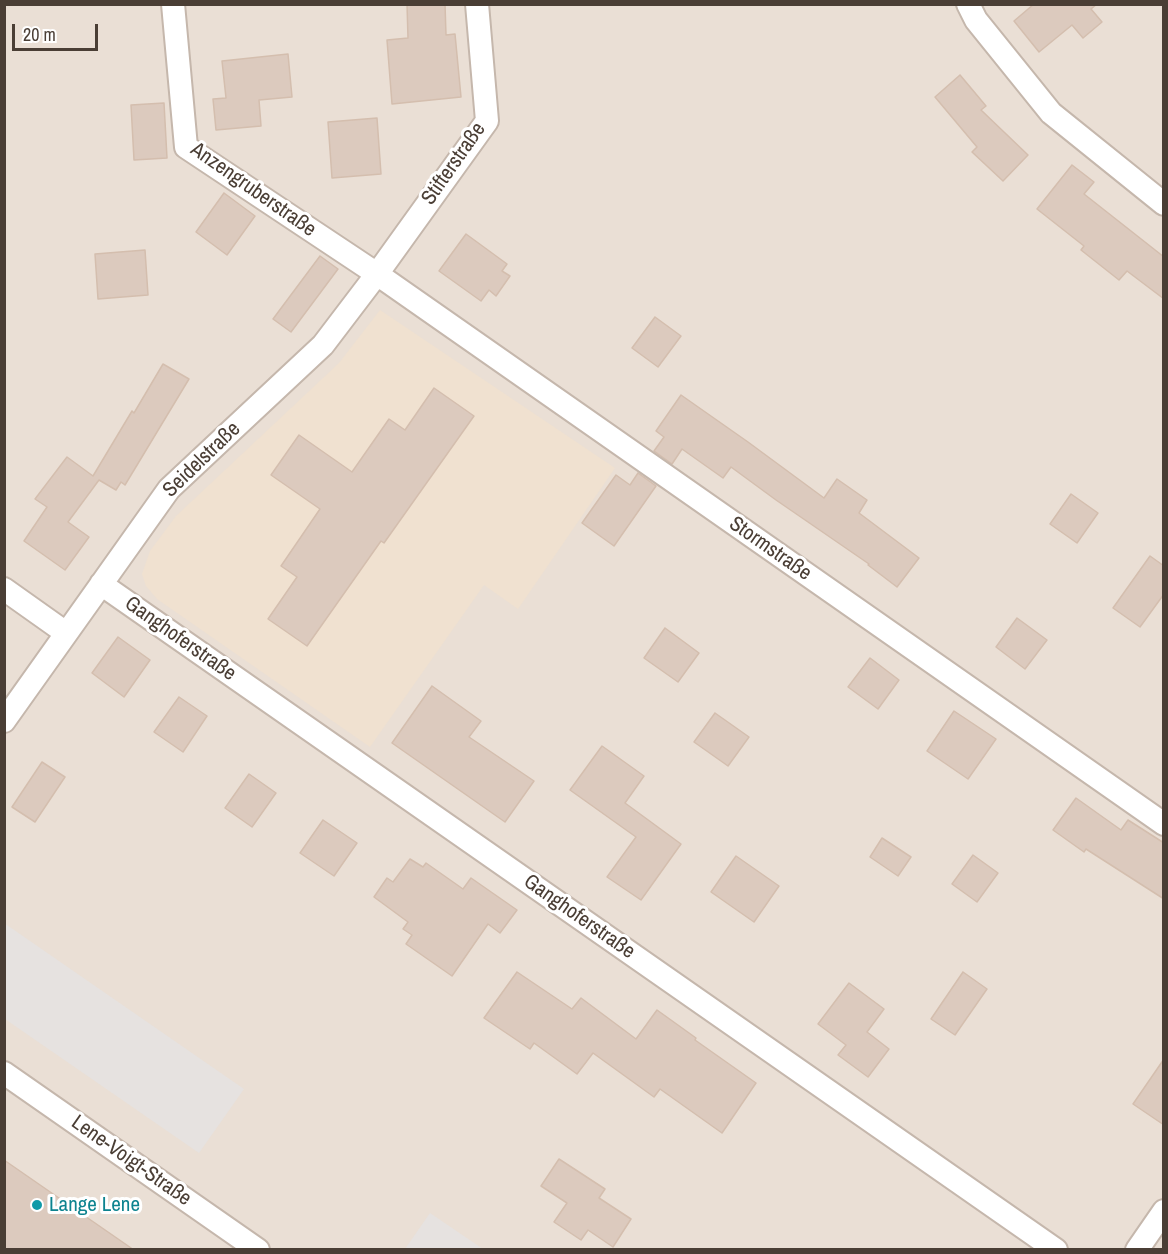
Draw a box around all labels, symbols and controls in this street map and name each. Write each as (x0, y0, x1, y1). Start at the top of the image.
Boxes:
scale bar (15, 12, 100, 50)
text: 20 m (23, 22, 56, 47)
street label: Stifterstraße (417, 118, 491, 210)
street label: Anzengruberstraße (185, 137, 321, 243)
street label: Seidelstraße (158, 417, 246, 503)
street label: Stormstraße (724, 512, 816, 586)
street label: Ganghoferstraße (119, 591, 241, 687)
street label: Ganghoferstraße (518, 869, 640, 965)
street label: Lene-Voigt-Straße (66, 1110, 196, 1212)
place label: Lange Lene (49, 1192, 140, 1218)
marker: Lange Lene (30, 1198, 44, 1212)

